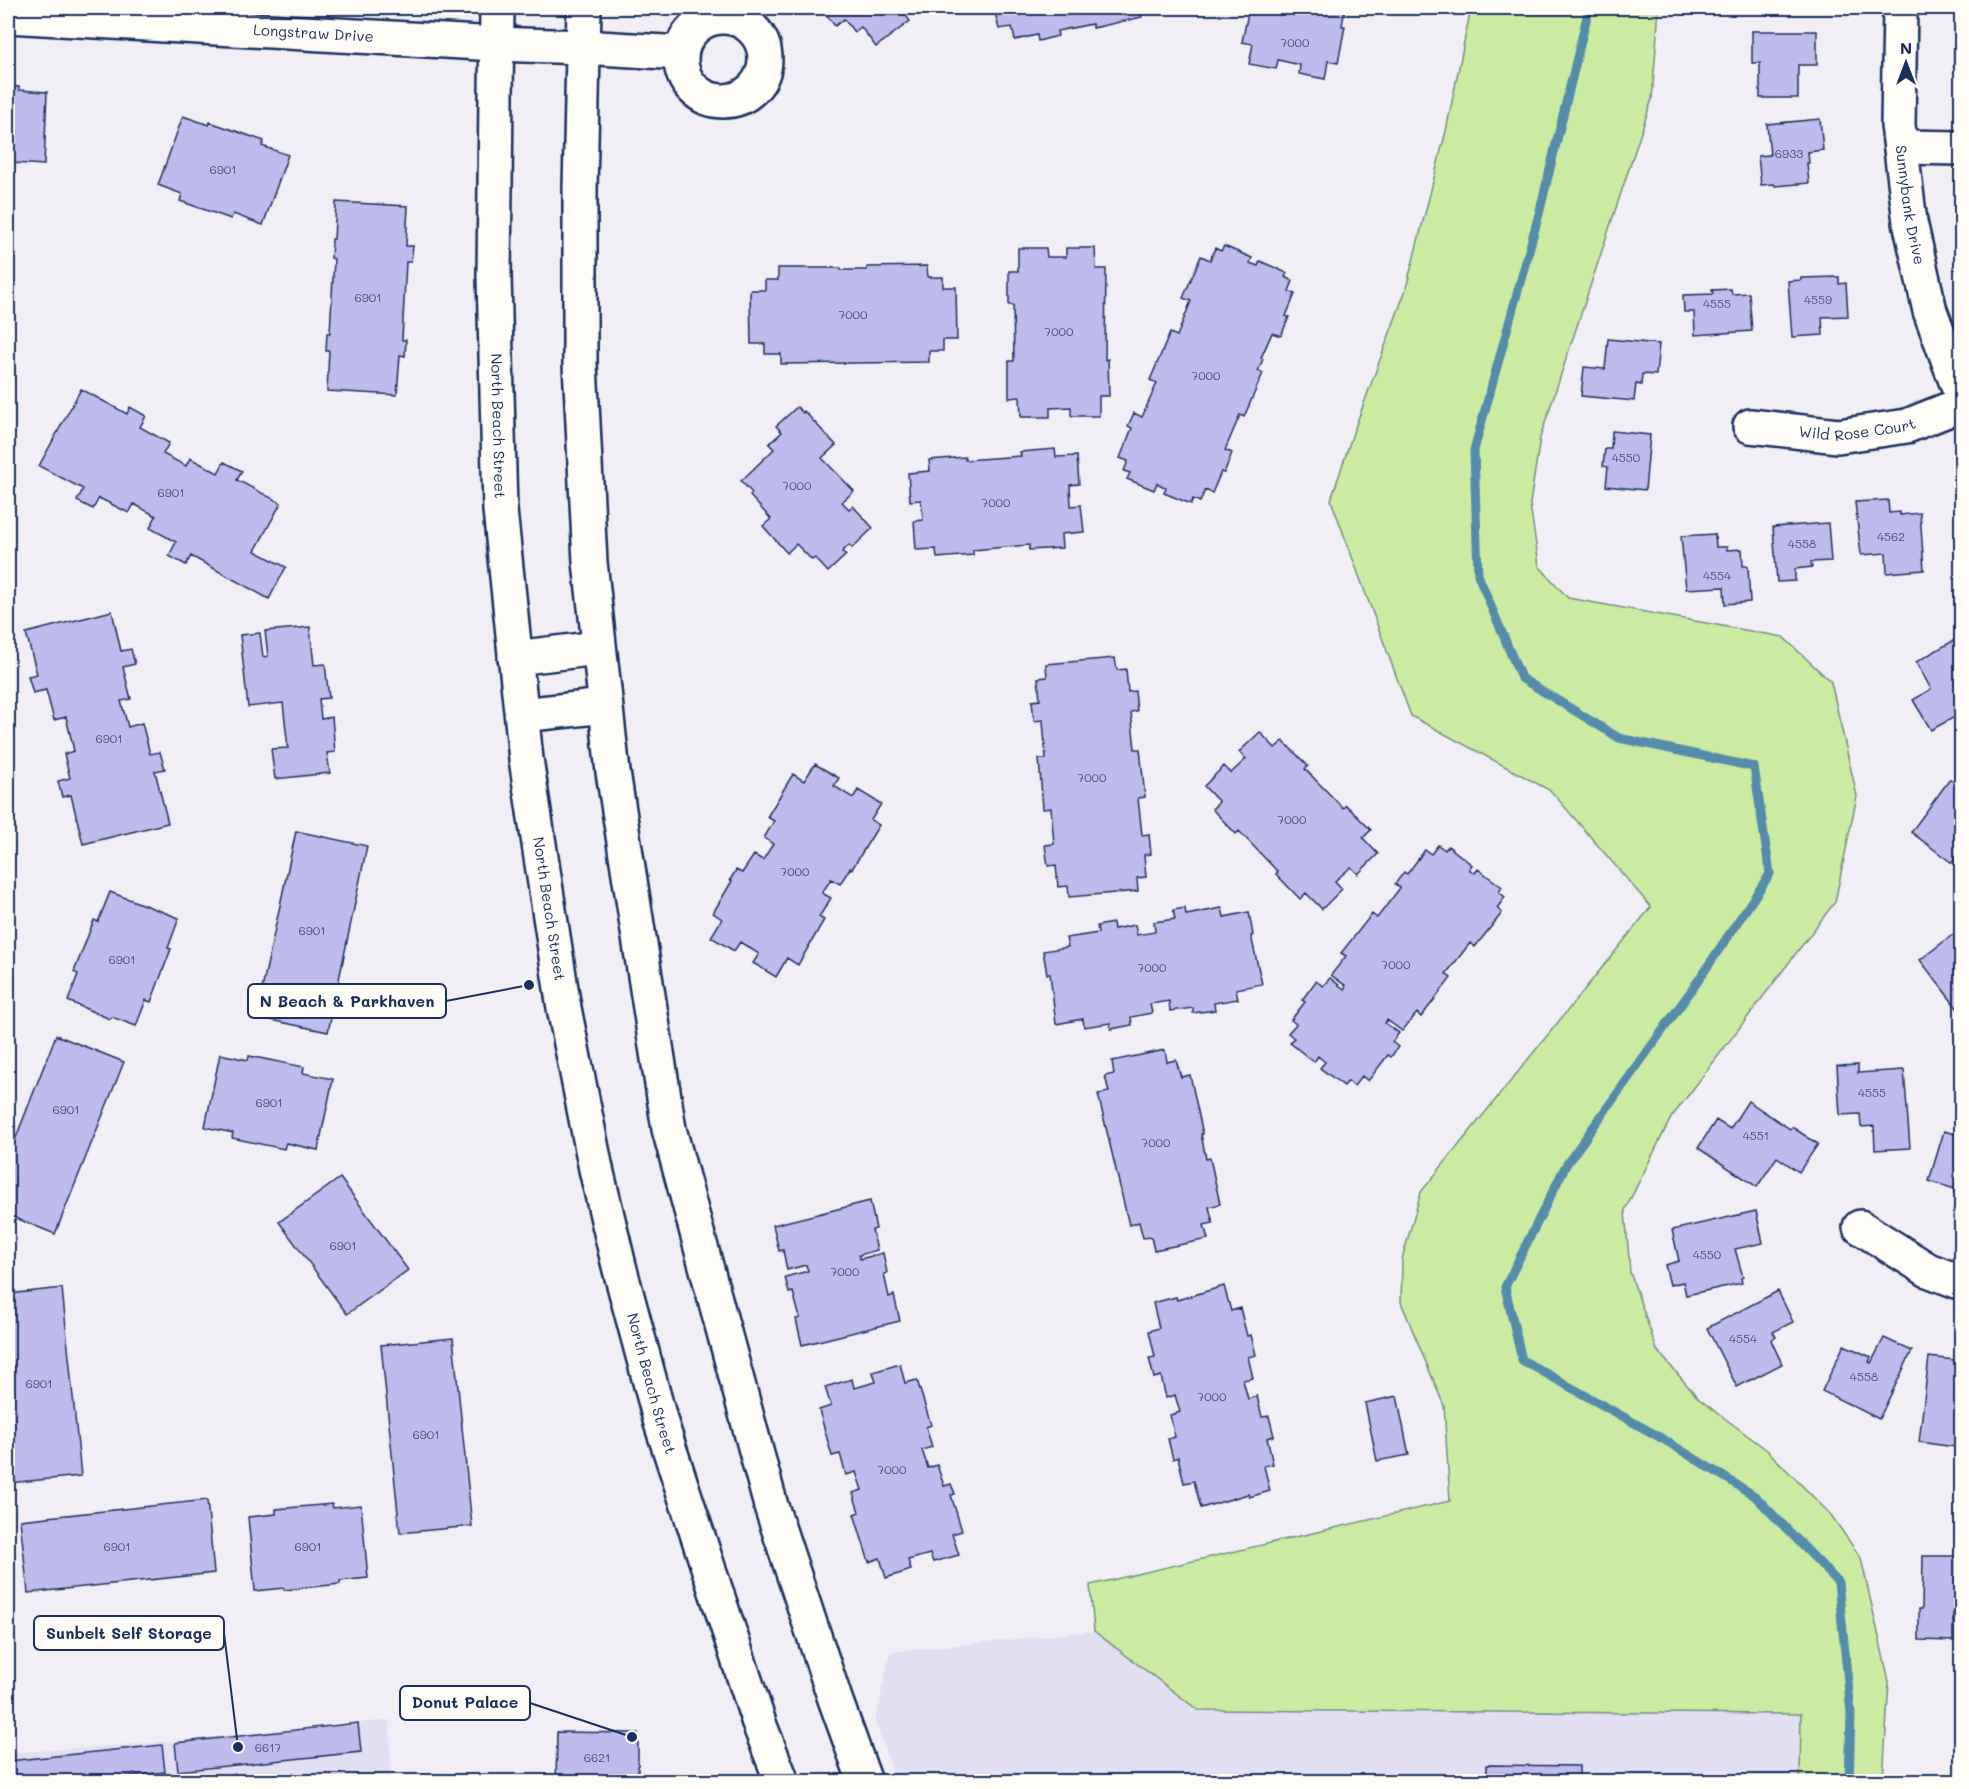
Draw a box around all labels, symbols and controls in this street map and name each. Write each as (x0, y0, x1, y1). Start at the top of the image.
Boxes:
street label: Longstraw Drive (253, 19, 374, 46)
north arrow (1876, 33, 1936, 93)
house number: 7000 (1281, 34, 1310, 50)
text: N (1900, 37, 1912, 58)
street label: Sunnybank Drive (1892, 144, 1930, 267)
house number: 6933 (1775, 145, 1803, 161)
house number: 6901 (209, 161, 237, 177)
house number: 6901 (354, 289, 382, 305)
house number: 4559 (1804, 291, 1832, 307)
house number: 4555 (1703, 295, 1731, 311)
house number: 7000 (839, 306, 868, 322)
house number: 7000 (1045, 323, 1074, 339)
street label: North Beach Street (487, 353, 511, 499)
house number: 7000 (1192, 367, 1221, 383)
street label: Wild Rose Court (1798, 413, 1918, 445)
house number: 4550 (1612, 449, 1641, 465)
house number: 7000 (783, 477, 812, 493)
house number: 6901 (157, 484, 185, 500)
house number: 7000 (982, 494, 1011, 510)
house number: 4562 (1877, 528, 1905, 544)
house number: 4558 (1788, 535, 1816, 551)
house number: 4554 (1703, 567, 1731, 583)
house number: 6901 (95, 730, 123, 746)
house number: 7000 (1078, 769, 1107, 785)
house number: 7000 (1278, 811, 1307, 827)
street label: North Beach Street (529, 835, 571, 982)
house number: 7000 (781, 863, 810, 879)
house number: 6901 (298, 922, 326, 938)
house number: 6901 (108, 951, 136, 967)
house number: 7000 (1382, 956, 1411, 972)
house number: 7000 (1138, 959, 1167, 975)
callout: N Beach & Parkhaven (248, 984, 446, 1018)
text: N Beach & Parkhaven (260, 990, 434, 1011)
house number: 4555 (1858, 1084, 1886, 1100)
house number: 6901 (255, 1094, 283, 1110)
house number: 6901 (52, 1101, 80, 1117)
house number: 4551 (1743, 1127, 1769, 1143)
house number: 7000 (1142, 1134, 1171, 1150)
house number: 6901 (329, 1237, 357, 1253)
house number: 4550 (1693, 1246, 1722, 1262)
house number: 7000 (831, 1263, 860, 1279)
street label: North Beach Street (623, 1311, 681, 1456)
house number: 4554 (1729, 1330, 1757, 1346)
house number: 4558 (1850, 1368, 1878, 1384)
house number: 6901 (25, 1375, 53, 1391)
house number: 7000 (1198, 1388, 1227, 1404)
house number: 6901 (412, 1426, 440, 1442)
house number: 7000 (878, 1461, 907, 1477)
house number: 6901 (103, 1538, 131, 1554)
house number: 6901 (294, 1538, 322, 1554)
callout: Sunbelt Self Storage (34, 1616, 224, 1650)
text: Sunbelt Self Storage (46, 1622, 212, 1643)
callout: Donut Palace (400, 1686, 530, 1720)
text: Donut Palace (412, 1691, 518, 1712)
house number: 6617 (255, 1739, 282, 1755)
house number: 6621 (584, 1749, 610, 1765)

